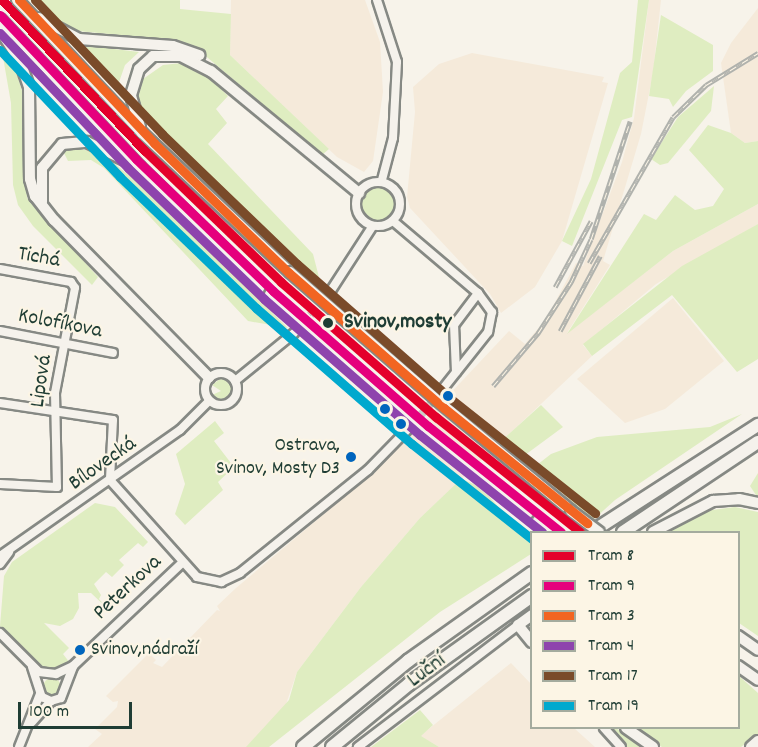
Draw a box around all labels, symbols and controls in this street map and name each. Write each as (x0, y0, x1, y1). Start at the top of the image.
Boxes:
street label: Tichá (16, 241, 62, 275)
street label: Kolofíkova (16, 303, 104, 345)
place label: Svinov,mosty (344, 310, 451, 336)
marker: Svinov,mosty (317, 312, 339, 334)
street label: Lipová (25, 353, 59, 409)
unlabelled marker (442, 390, 454, 402)
unlabelled marker (379, 403, 391, 415)
unlabelled marker (395, 418, 407, 430)
street label: Bílovecká (64, 431, 142, 497)
place label: Ostrava, Svinov, Mosty D3 (216, 434, 340, 481)
marker: Ostrava, Svinov, Mosty D3 (345, 451, 357, 463)
legend (530, 531, 740, 729)
text: Tram 8 (588, 544, 634, 569)
street label: Peterkova (88, 550, 168, 626)
text: Tram 9 (588, 574, 635, 599)
text: Tram 3 (588, 604, 635, 629)
text: Tram 4 (588, 634, 634, 659)
place label: Svinov,nádraží (91, 638, 198, 662)
marker: Svinov,nádraží (74, 644, 86, 656)
street label: Luční (402, 648, 452, 694)
text: Tram 17 (588, 664, 638, 689)
scale bar (21, 690, 135, 728)
text: Tram 19 (588, 694, 639, 719)
text: 100 m (29, 700, 69, 725)

